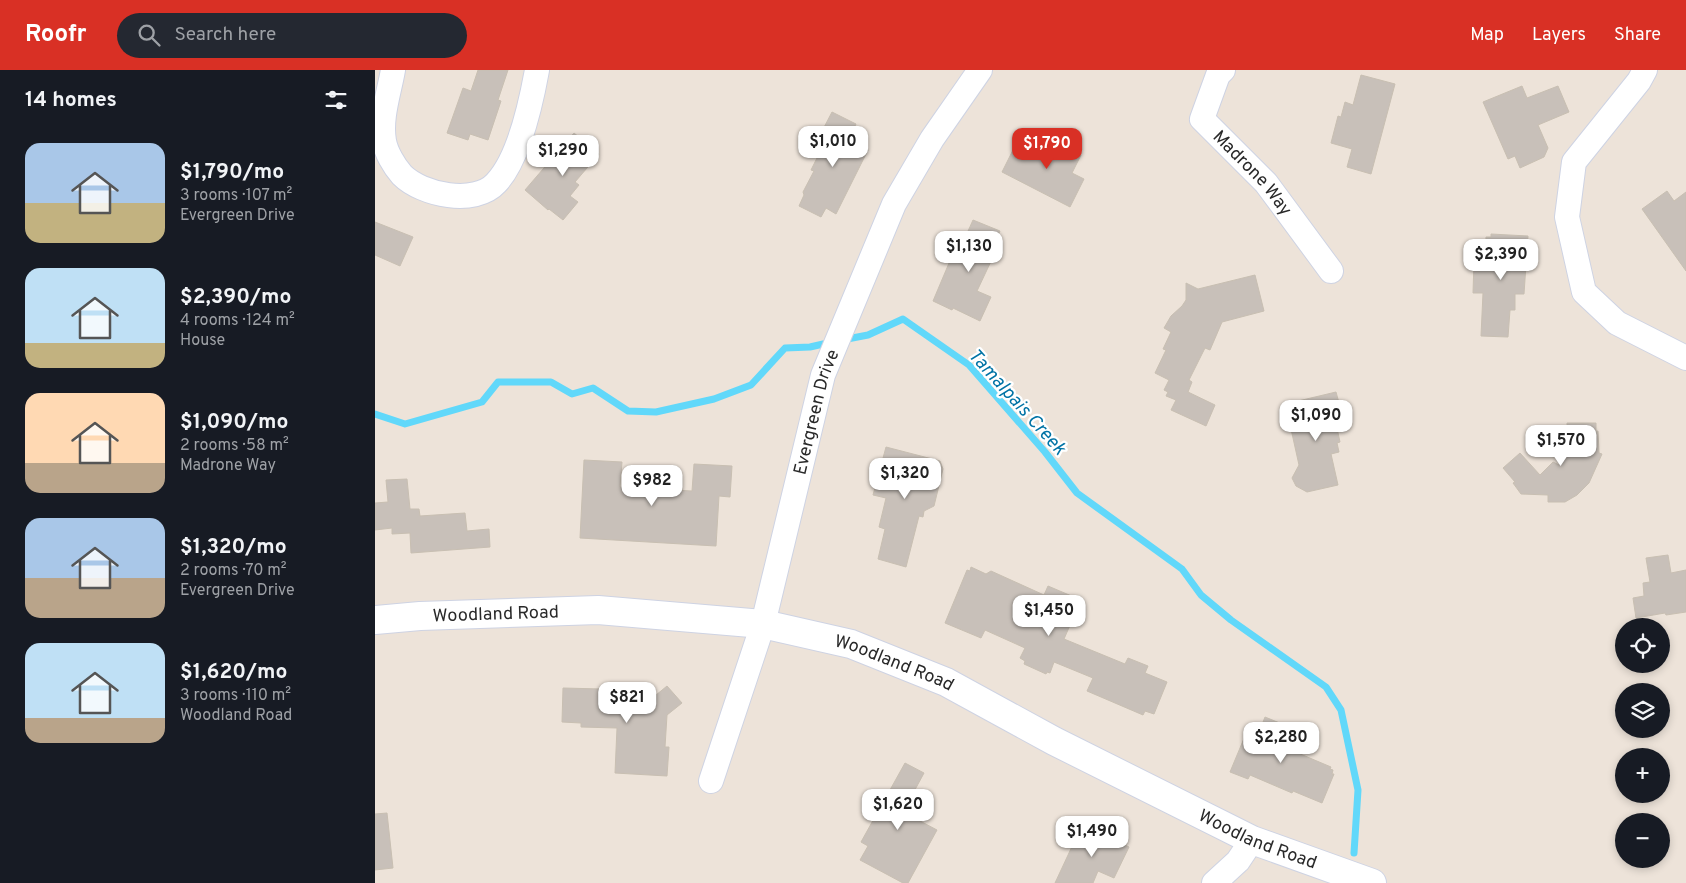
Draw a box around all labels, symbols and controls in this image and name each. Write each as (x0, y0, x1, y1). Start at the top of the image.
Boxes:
search box (117, 13, 467, 58)
text: Roofr (25, 20, 87, 50)
icon: search (135, 21, 163, 49)
text: Search here (175, 23, 276, 47)
text: Map (1470, 24, 1504, 47)
text: Layers (1532, 24, 1586, 47)
text: Share (1614, 24, 1661, 47)
icon: filters (322, 86, 350, 114)
text: 14 homes (25, 87, 117, 114)
pin: $1,010 (792, 126, 874, 168)
street label: Madrone Way (1207, 126, 1296, 221)
pin: $1,790 (1006, 128, 1088, 170)
text: $1,010 (809, 132, 857, 152)
pin: $1,290 (522, 134, 604, 177)
text: $1,790 (1023, 134, 1071, 154)
text: $1,290 (538, 141, 588, 161)
text: $1,790/mo (180, 159, 284, 186)
icon: home (65, 163, 125, 223)
text: 3 rooms · 107 m² (180, 186, 292, 206)
text: Evergreen Drive (180, 206, 295, 226)
pin: $1,130 (928, 230, 1010, 273)
text: $1,130 (946, 237, 992, 257)
pin: $2,390 (1460, 238, 1542, 281)
text: $2,390 (1474, 245, 1528, 265)
text: $2,390/mo (180, 284, 292, 311)
icon: home (65, 288, 125, 348)
text: 4 rooms · 124 m² (180, 311, 295, 331)
text: House (180, 331, 225, 351)
water label: Tamalpais Creek (962, 344, 1071, 461)
street label: Evergreen Drive (789, 346, 845, 477)
pin: $1,090 (1275, 400, 1357, 442)
text: $1,090 (1290, 406, 1342, 426)
text: $1,090/mo (180, 409, 289, 436)
icon: home (65, 413, 125, 473)
pin: $1,570 (1520, 424, 1602, 467)
text: $1,570 (1536, 431, 1586, 451)
text: 2 rooms · 58 m² (180, 436, 289, 456)
text: Madrone Way (180, 456, 276, 476)
pin: $1,320 (864, 458, 946, 500)
pin: $982 (622, 464, 682, 507)
text: $1,320 (880, 464, 930, 484)
text: $982 (632, 471, 672, 491)
text: $1,320/mo (180, 534, 287, 561)
icon: home (65, 538, 125, 598)
text: 2 rooms · 70 m² (180, 561, 287, 581)
text: Evergreen Drive (180, 581, 295, 601)
pin: $1,450 (1008, 594, 1090, 637)
street label: Woodland Road (432, 601, 559, 629)
text: $1,450 (1024, 601, 1074, 621)
map controls (1615, 618, 1670, 868)
button: locate (1615, 618, 1670, 673)
street label: Woodland Road (832, 631, 958, 697)
text: $1,620/mo (180, 659, 287, 686)
icon: home (65, 663, 125, 723)
pin: $821 (597, 682, 657, 724)
button: layers (1615, 683, 1670, 738)
text: 3 rooms · 110 m² (180, 686, 291, 706)
text: $821 (609, 688, 645, 708)
text: Woodland Road (180, 706, 292, 726)
pin: $2,280 (1240, 722, 1322, 764)
text: $2,280 (1254, 728, 1308, 748)
button: + (1615, 748, 1670, 803)
pin: $1,620 (857, 788, 939, 831)
text: $1,620 (873, 795, 923, 815)
street label: Woodland Road (1194, 805, 1320, 875)
button: − (1615, 813, 1670, 868)
pin: $1,490 (1051, 816, 1133, 858)
text: $1,490 (1067, 822, 1117, 842)

